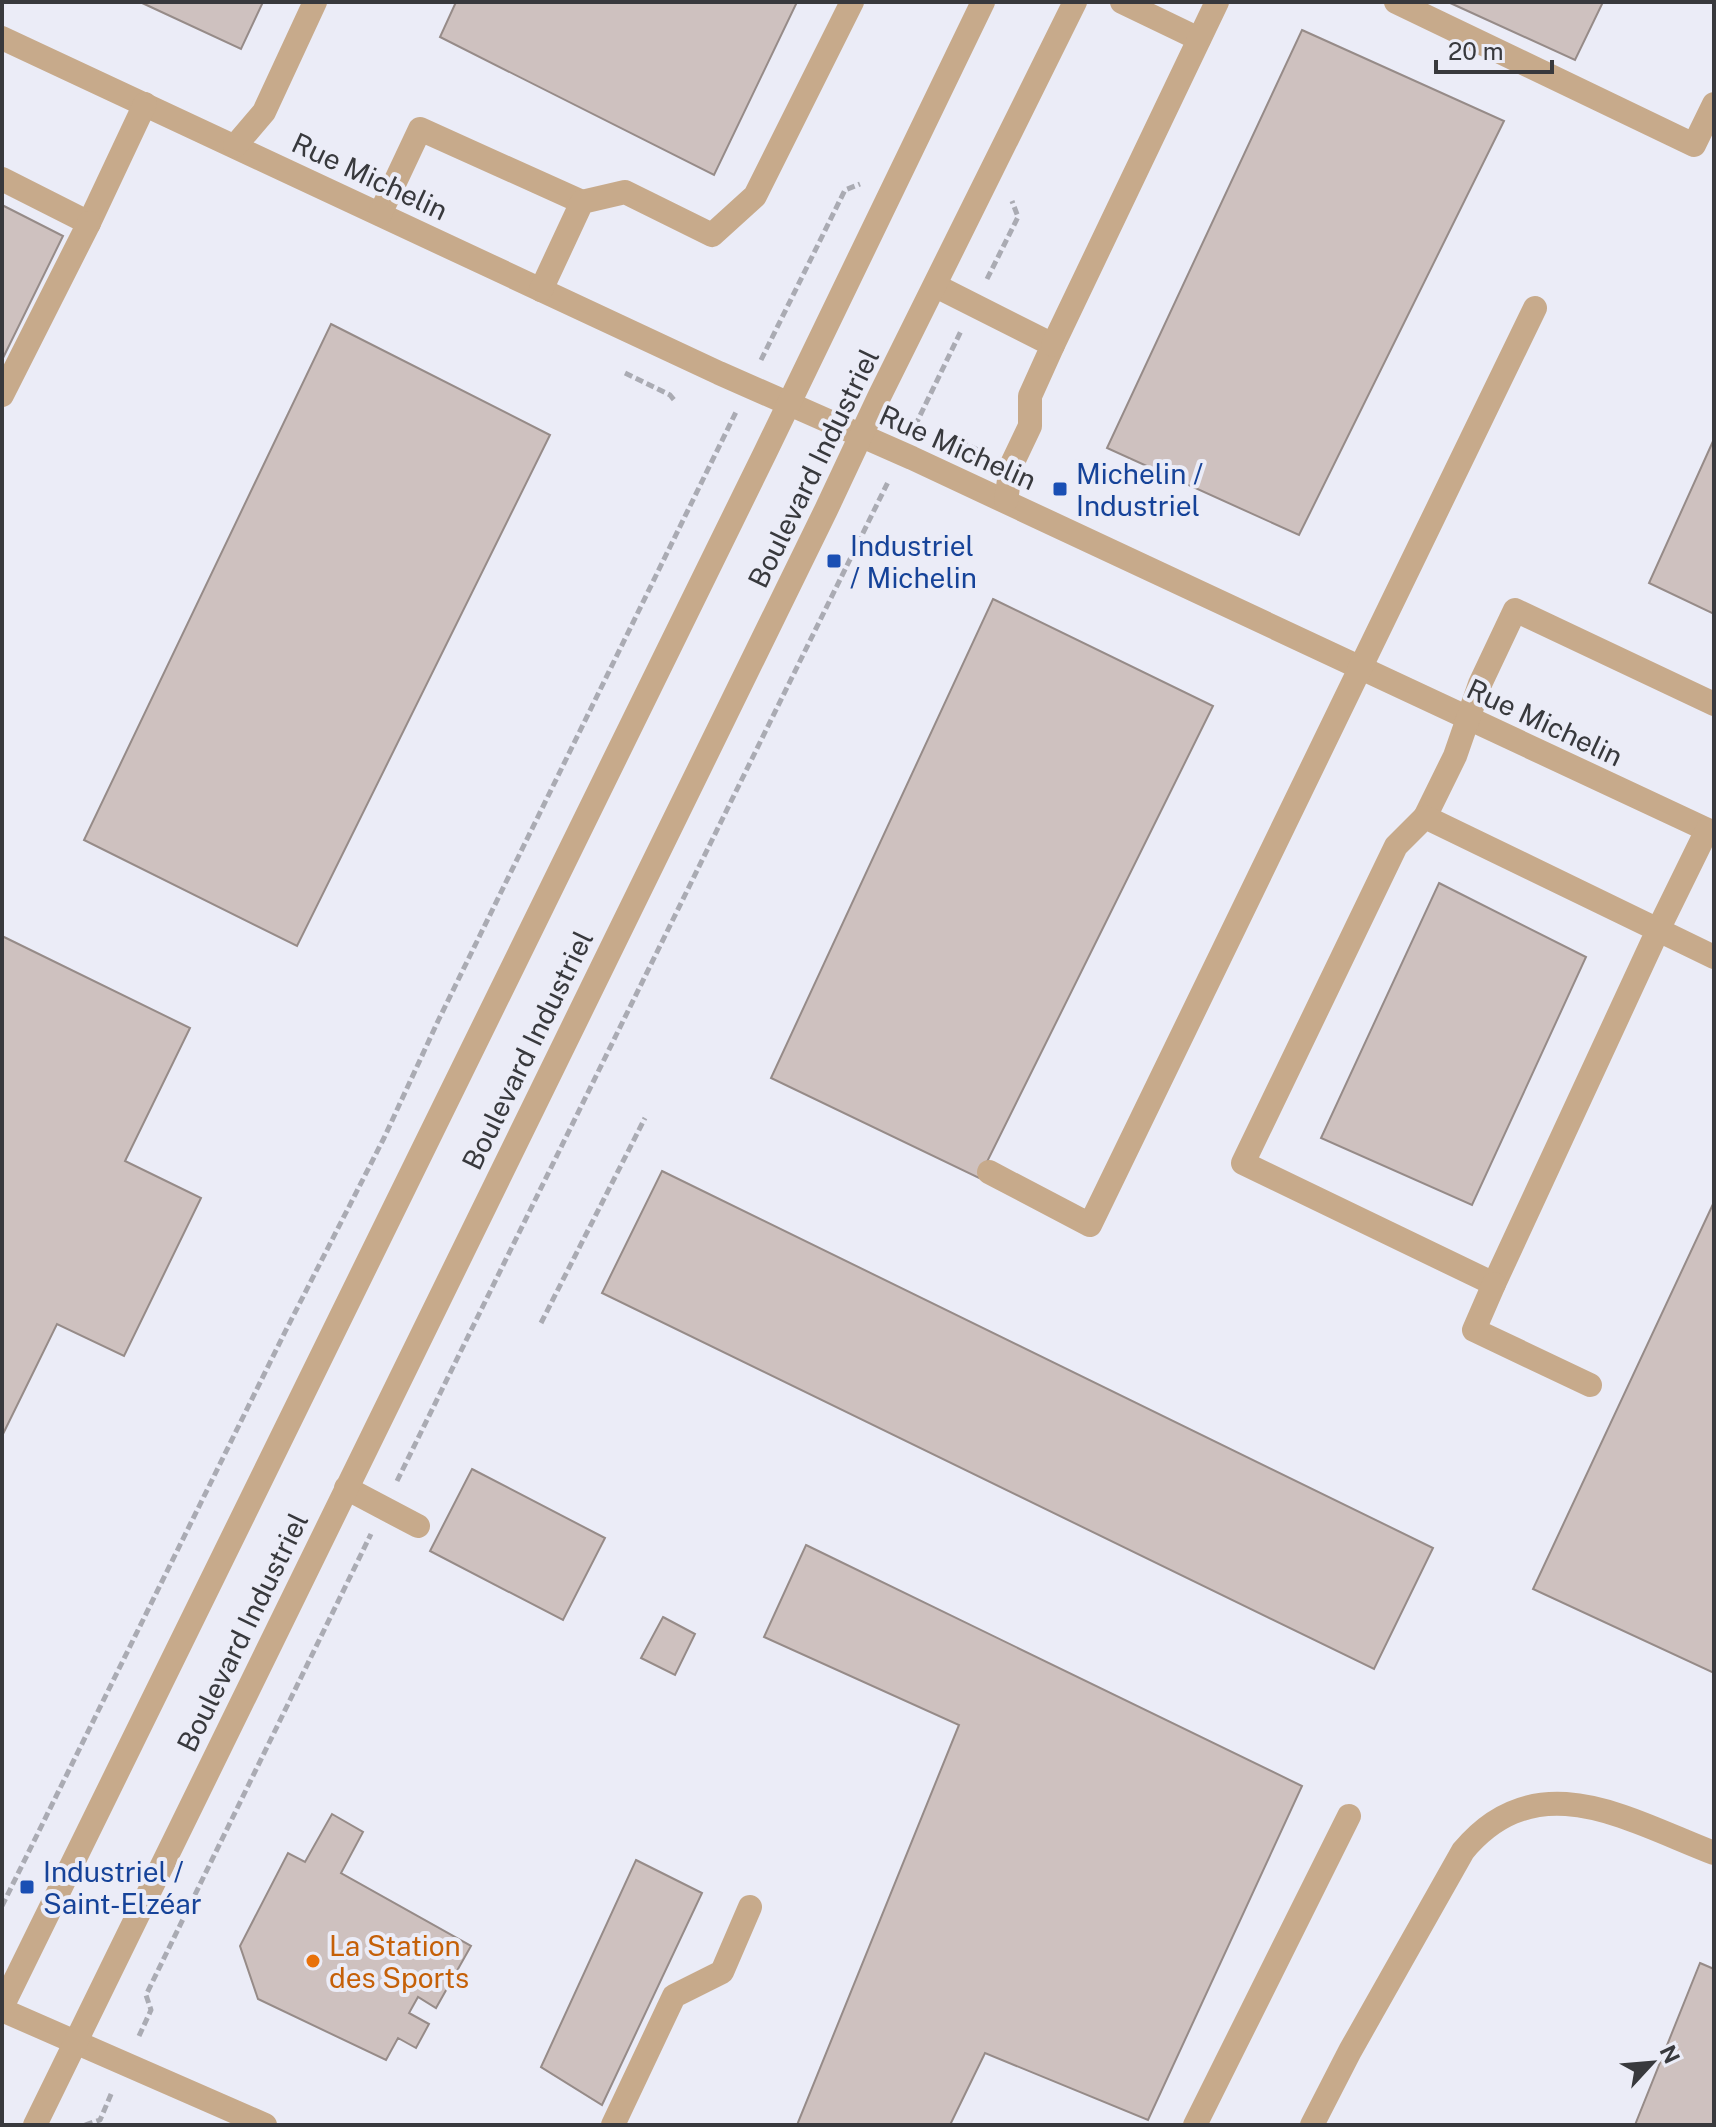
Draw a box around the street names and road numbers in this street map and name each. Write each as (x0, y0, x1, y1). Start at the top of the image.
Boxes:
street label: Rue Michelin (287, 126, 453, 226)
street label: Boulevard Industriel (741, 343, 885, 593)
street label: Rue Michelin (875, 398, 1041, 496)
street label: Rue Michelin (1462, 672, 1628, 772)
street label: Boulevard Industriel (455, 925, 599, 1175)
street label: Boulevard Industriel (170, 1507, 314, 1757)

